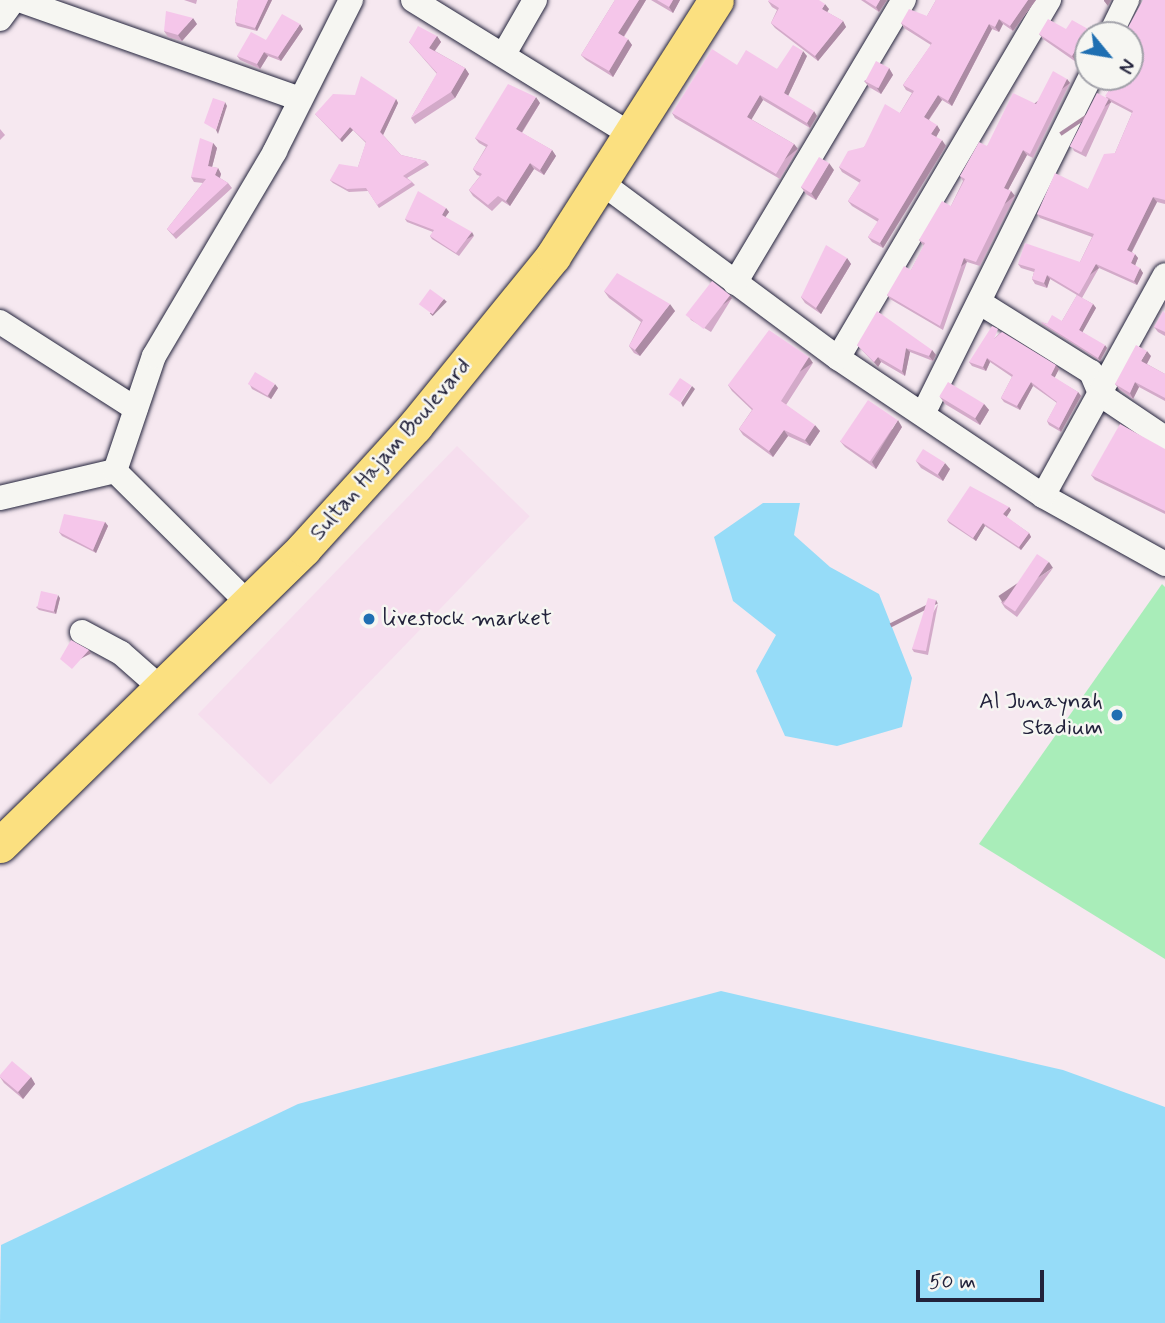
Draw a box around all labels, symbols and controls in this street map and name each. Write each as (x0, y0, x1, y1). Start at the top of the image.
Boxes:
north arrow (1074, 21, 1144, 91)
text: N (1112, 54, 1140, 77)
street label: Sultan Hajam Boulevard (303, 351, 479, 549)
place label: livestock market (383, 605, 546, 633)
marker: livestock market (361, 611, 377, 627)
place label: Al Junaynah Stadium (980, 688, 1103, 742)
marker: Al Junaynah Stadium (1109, 707, 1125, 723)
scale bar (920, 1256, 1048, 1300)
text: 50 m (929, 1268, 976, 1296)

